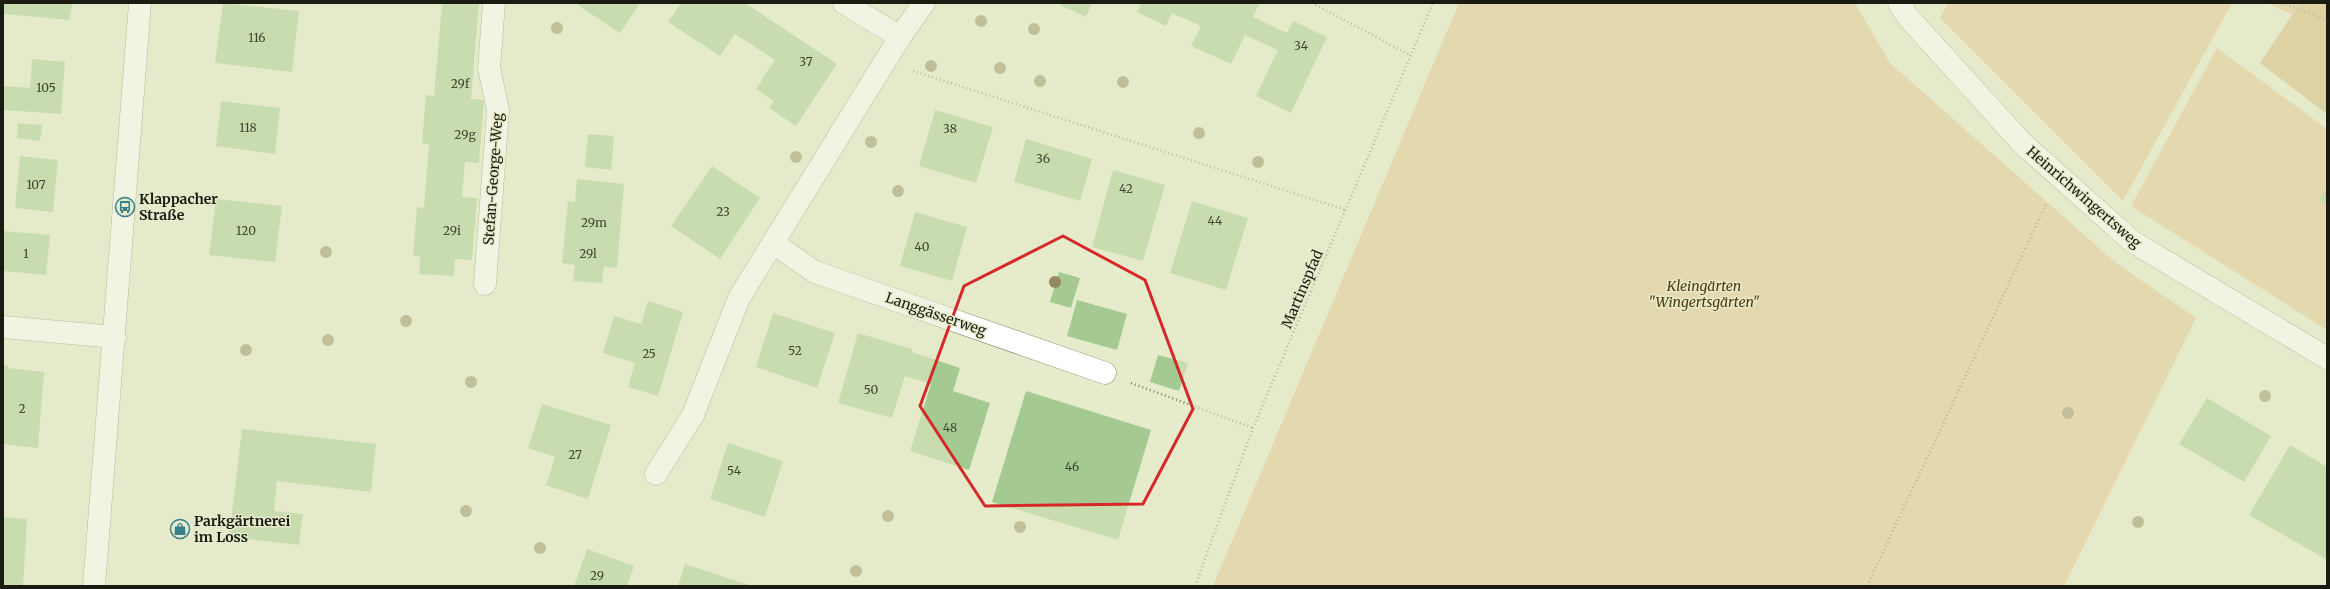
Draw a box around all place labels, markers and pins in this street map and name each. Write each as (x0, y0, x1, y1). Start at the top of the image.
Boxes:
place label: Klappacher Straße (139, 190, 218, 224)
bus stop icon: Klappacher Straße (114, 196, 136, 218)
place label: Parkgärtnerei im Loss (194, 512, 291, 546)
shop icon: Parkgärtnerei im Loss (169, 518, 191, 540)

